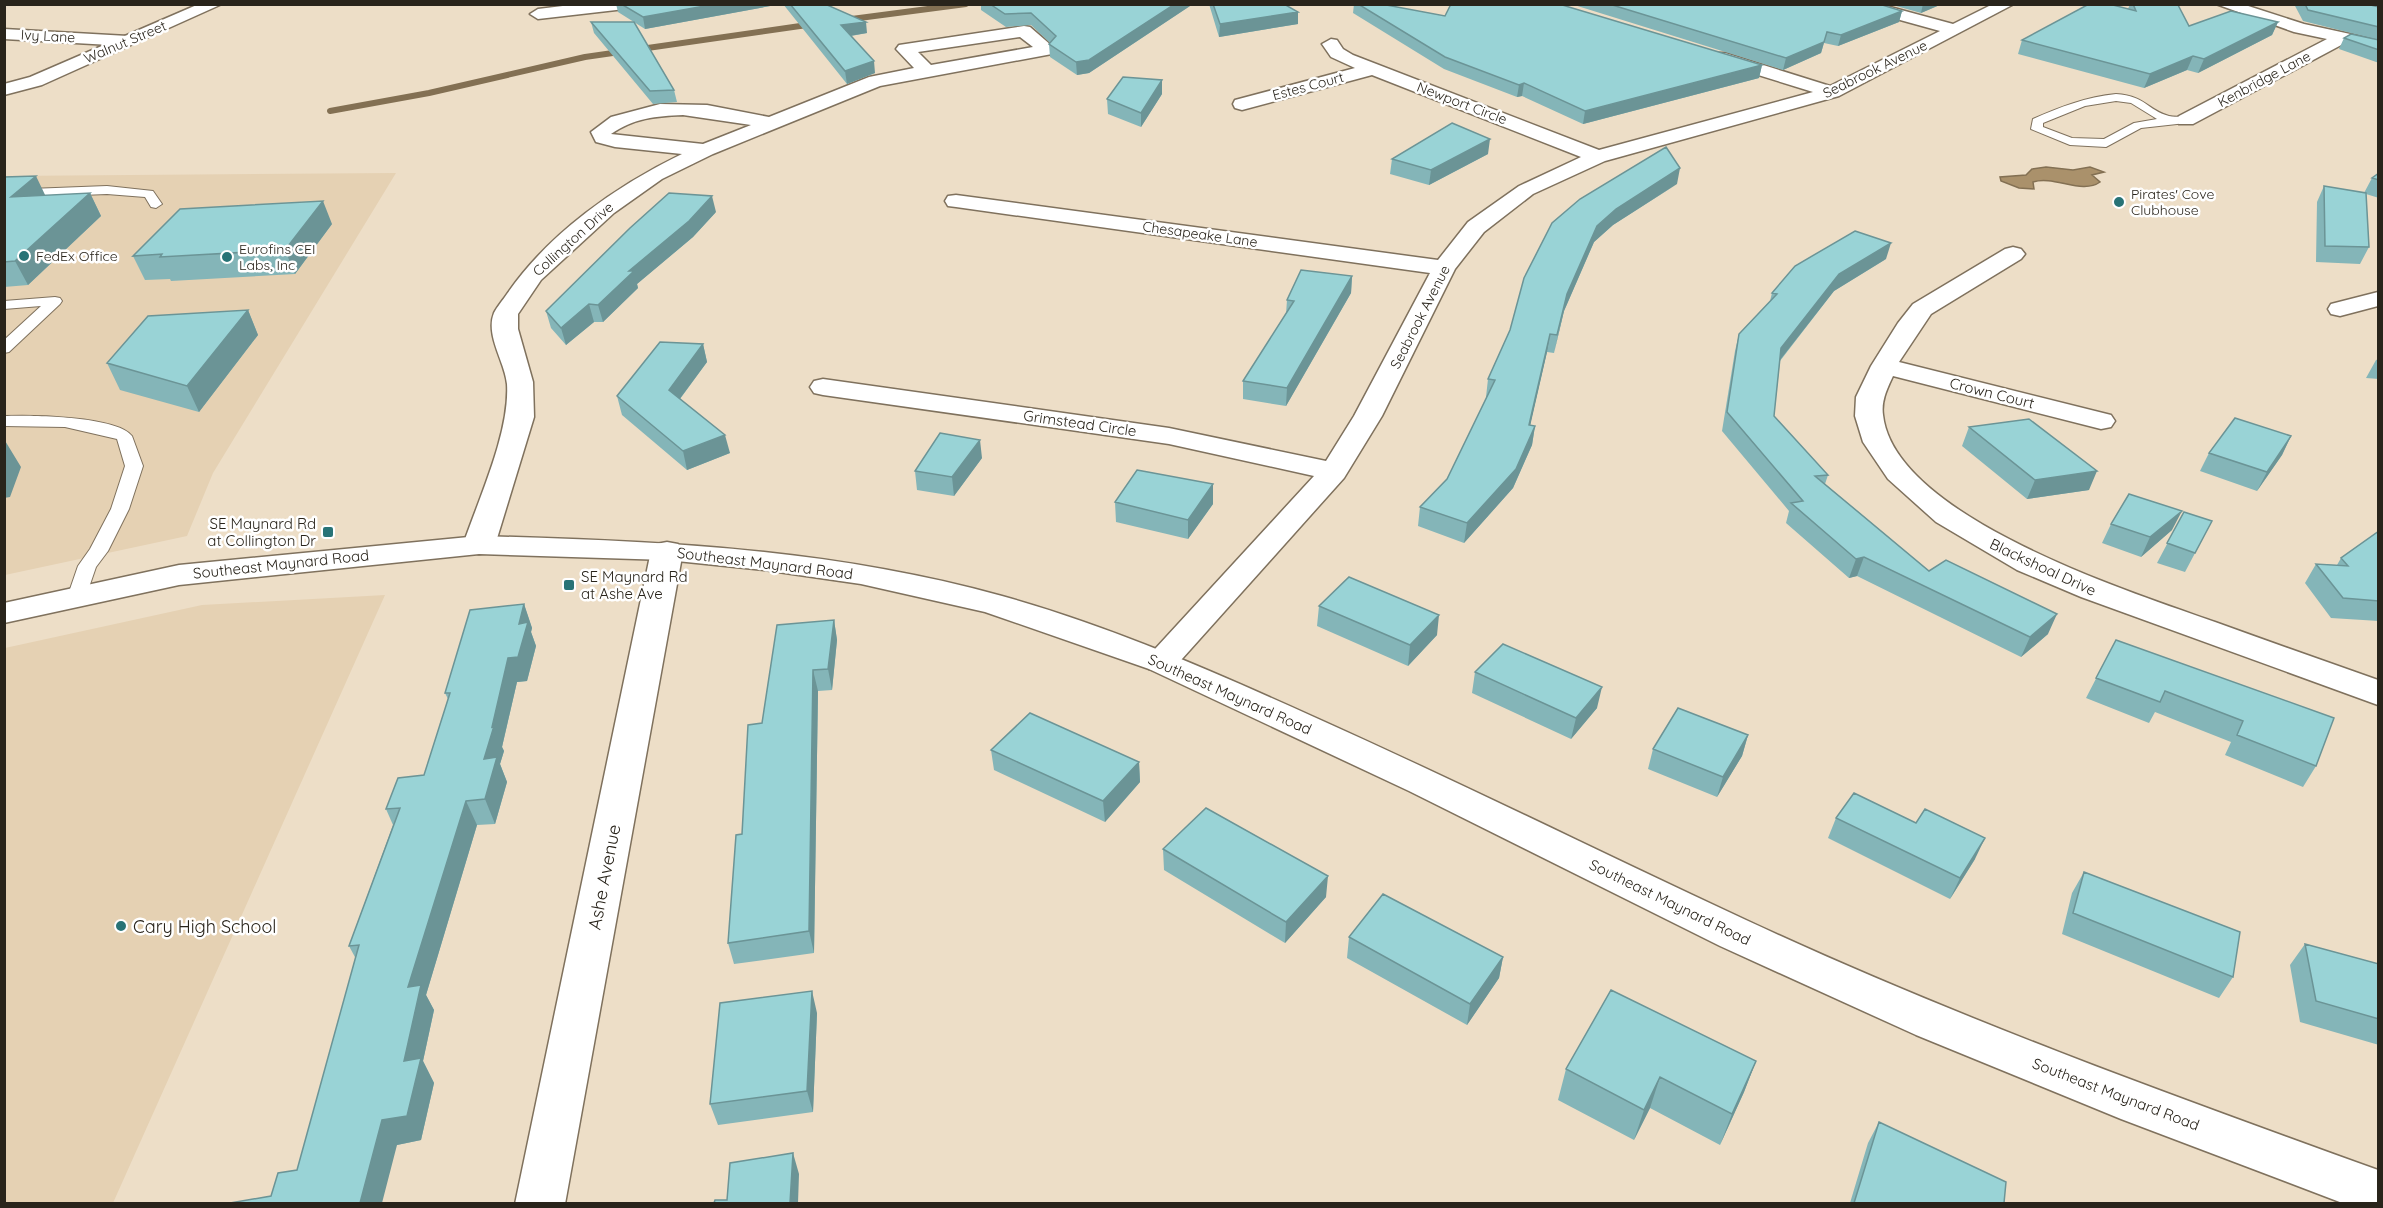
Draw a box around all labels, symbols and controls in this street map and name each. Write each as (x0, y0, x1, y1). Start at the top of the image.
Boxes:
street label: Walnut Street (81, 16, 169, 67)
street label: Ivy Lane (20, 26, 76, 46)
street label: Seabrook Avenue (1820, 36, 1930, 102)
street label: Kenbridge Lane (2214, 47, 2314, 111)
street label: Estes Court (1270, 68, 1346, 104)
street label: Newport Circle (1414, 78, 1510, 128)
place label: Pirates' Cove Clubhouse (2131, 185, 2215, 219)
marker: Pirates' Cove Clubhouse (2112, 195, 2126, 209)
street label: Collington Drive (529, 198, 617, 280)
street label: Chesapeake Lane (1141, 217, 1259, 251)
place label: Eurofins CEI Labs, Inc (239, 240, 315, 274)
place label: FedEx Office (36, 247, 118, 265)
marker: FedEx Office (17, 249, 31, 263)
marker: Eurofins CEI Labs, Inc (220, 250, 234, 264)
street label: Seabrook Avenue (1386, 262, 1454, 372)
street label: Crown Court (1948, 373, 2036, 413)
street label: Grimstead Circle (1022, 406, 1138, 440)
place label: SE Maynard Rd at Collington Dr (207, 514, 316, 550)
marker: SE Maynard Rd at Collington Dr (321, 525, 335, 539)
street label: Blackshoal Drive (1987, 534, 2099, 600)
street label: Southeast Maynard Road (676, 543, 854, 583)
street label: Southeast Maynard Road (192, 545, 370, 583)
place label: SE Maynard Rd at Ashe Ave (581, 567, 688, 603)
marker: SE Maynard Rd at Ashe Ave (562, 578, 576, 592)
street label: Southeast Maynard Road (1145, 649, 1315, 739)
street label: Ashe Avenue (583, 822, 625, 932)
street label: Southeast Maynard Road (1586, 855, 1754, 949)
place label: Cary High School (133, 915, 276, 938)
marker: Cary High School (114, 919, 128, 933)
street label: Southeast Maynard Road (2030, 1053, 2202, 1135)

